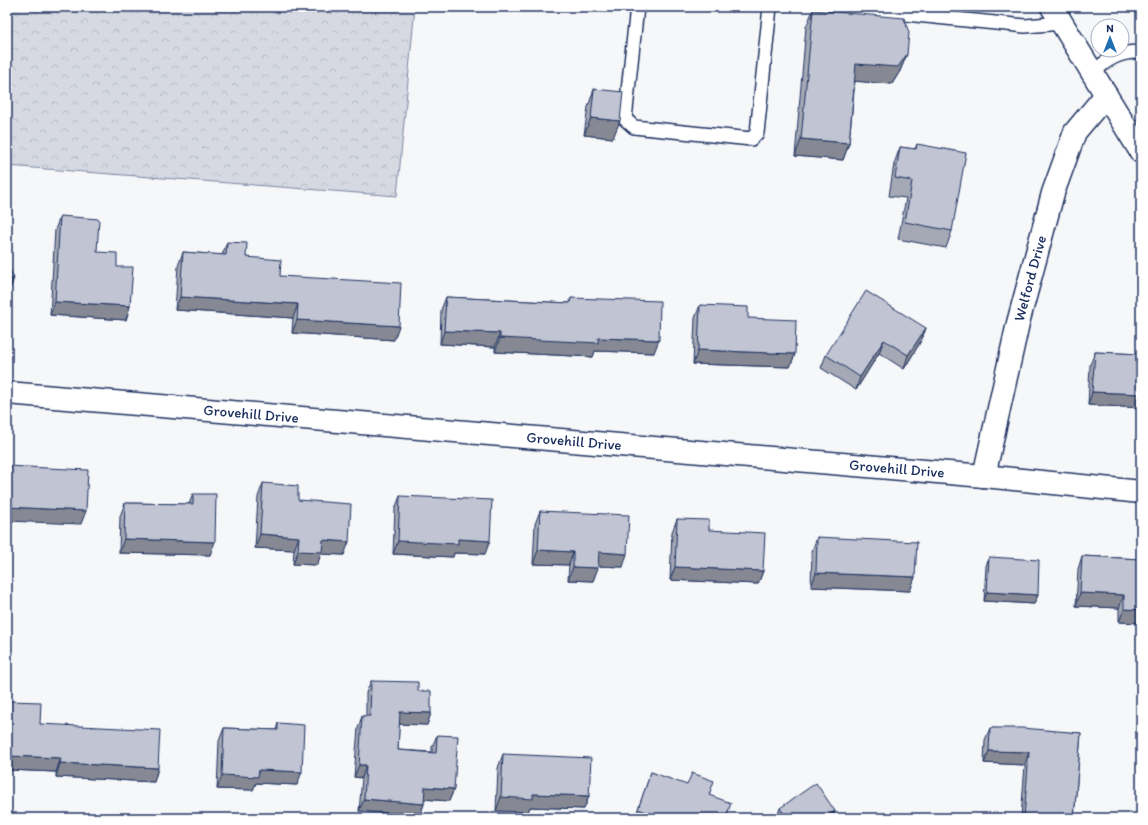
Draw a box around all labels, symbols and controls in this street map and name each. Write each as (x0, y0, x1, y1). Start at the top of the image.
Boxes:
north arrow (1090, 18, 1130, 58)
text: N (1106, 22, 1114, 35)
street label: Welford Drive (1010, 233, 1050, 323)
street label: Grovehill Drive (203, 401, 300, 427)
street label: Grovehill Drive (526, 428, 622, 454)
street label: Grovehill Drive (848, 456, 945, 482)

